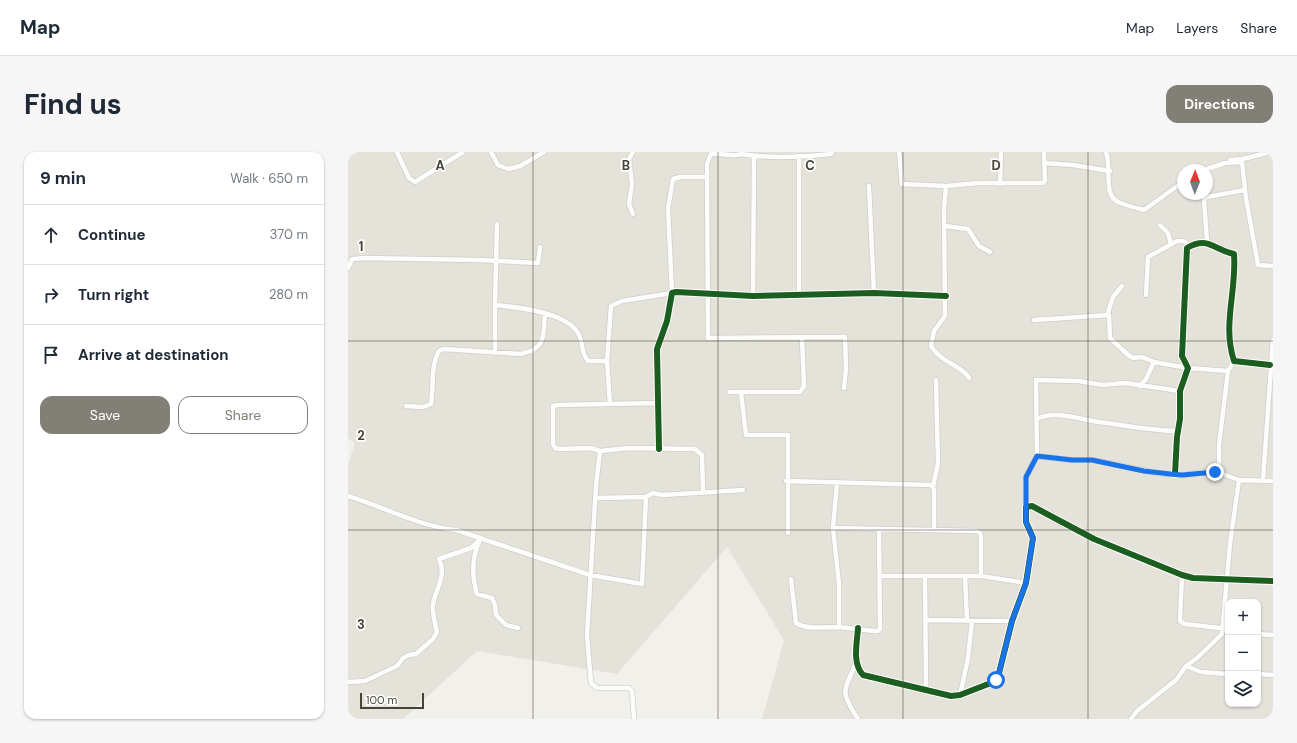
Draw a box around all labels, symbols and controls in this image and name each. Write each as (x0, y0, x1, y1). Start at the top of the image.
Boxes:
text: Map (20, 15, 60, 40)
text: Map (1126, 19, 1154, 37)
text: Layers (1176, 19, 1218, 37)
text: Share (1240, 19, 1277, 37)
button: Directions (1166, 85, 1273, 123)
text: Find us (24, 86, 122, 123)
text: A (435, 157, 445, 174)
text: B (622, 157, 630, 174)
text: C (805, 157, 815, 174)
text: D (991, 157, 1001, 174)
north arrow (1177, 164, 1213, 200)
text: 9 min (40, 167, 86, 189)
text: Walk · 650 m (230, 170, 308, 187)
icon: ahead (40, 224, 62, 246)
text: Continue (78, 225, 146, 245)
text: 370 m (270, 226, 308, 243)
text: 1 (359, 238, 363, 255)
icon: right (40, 284, 62, 306)
text: Turn right (78, 285, 149, 305)
text: 280 m (269, 286, 308, 303)
icon: arrive (40, 344, 62, 366)
text: Arrive at destination (78, 345, 229, 365)
button: Save (40, 396, 170, 434)
button: Share (178, 396, 308, 434)
text: 2 (357, 427, 365, 444)
route end (1206, 463, 1224, 481)
map controls (1225, 599, 1261, 707)
button: + (1225, 599, 1261, 635)
text: 3 (357, 616, 365, 633)
button: − (1225, 635, 1261, 671)
route start (987, 671, 1005, 689)
button: layers (1225, 671, 1261, 707)
scale bar (360, 691, 424, 710)
text: 100 m (366, 693, 397, 707)

